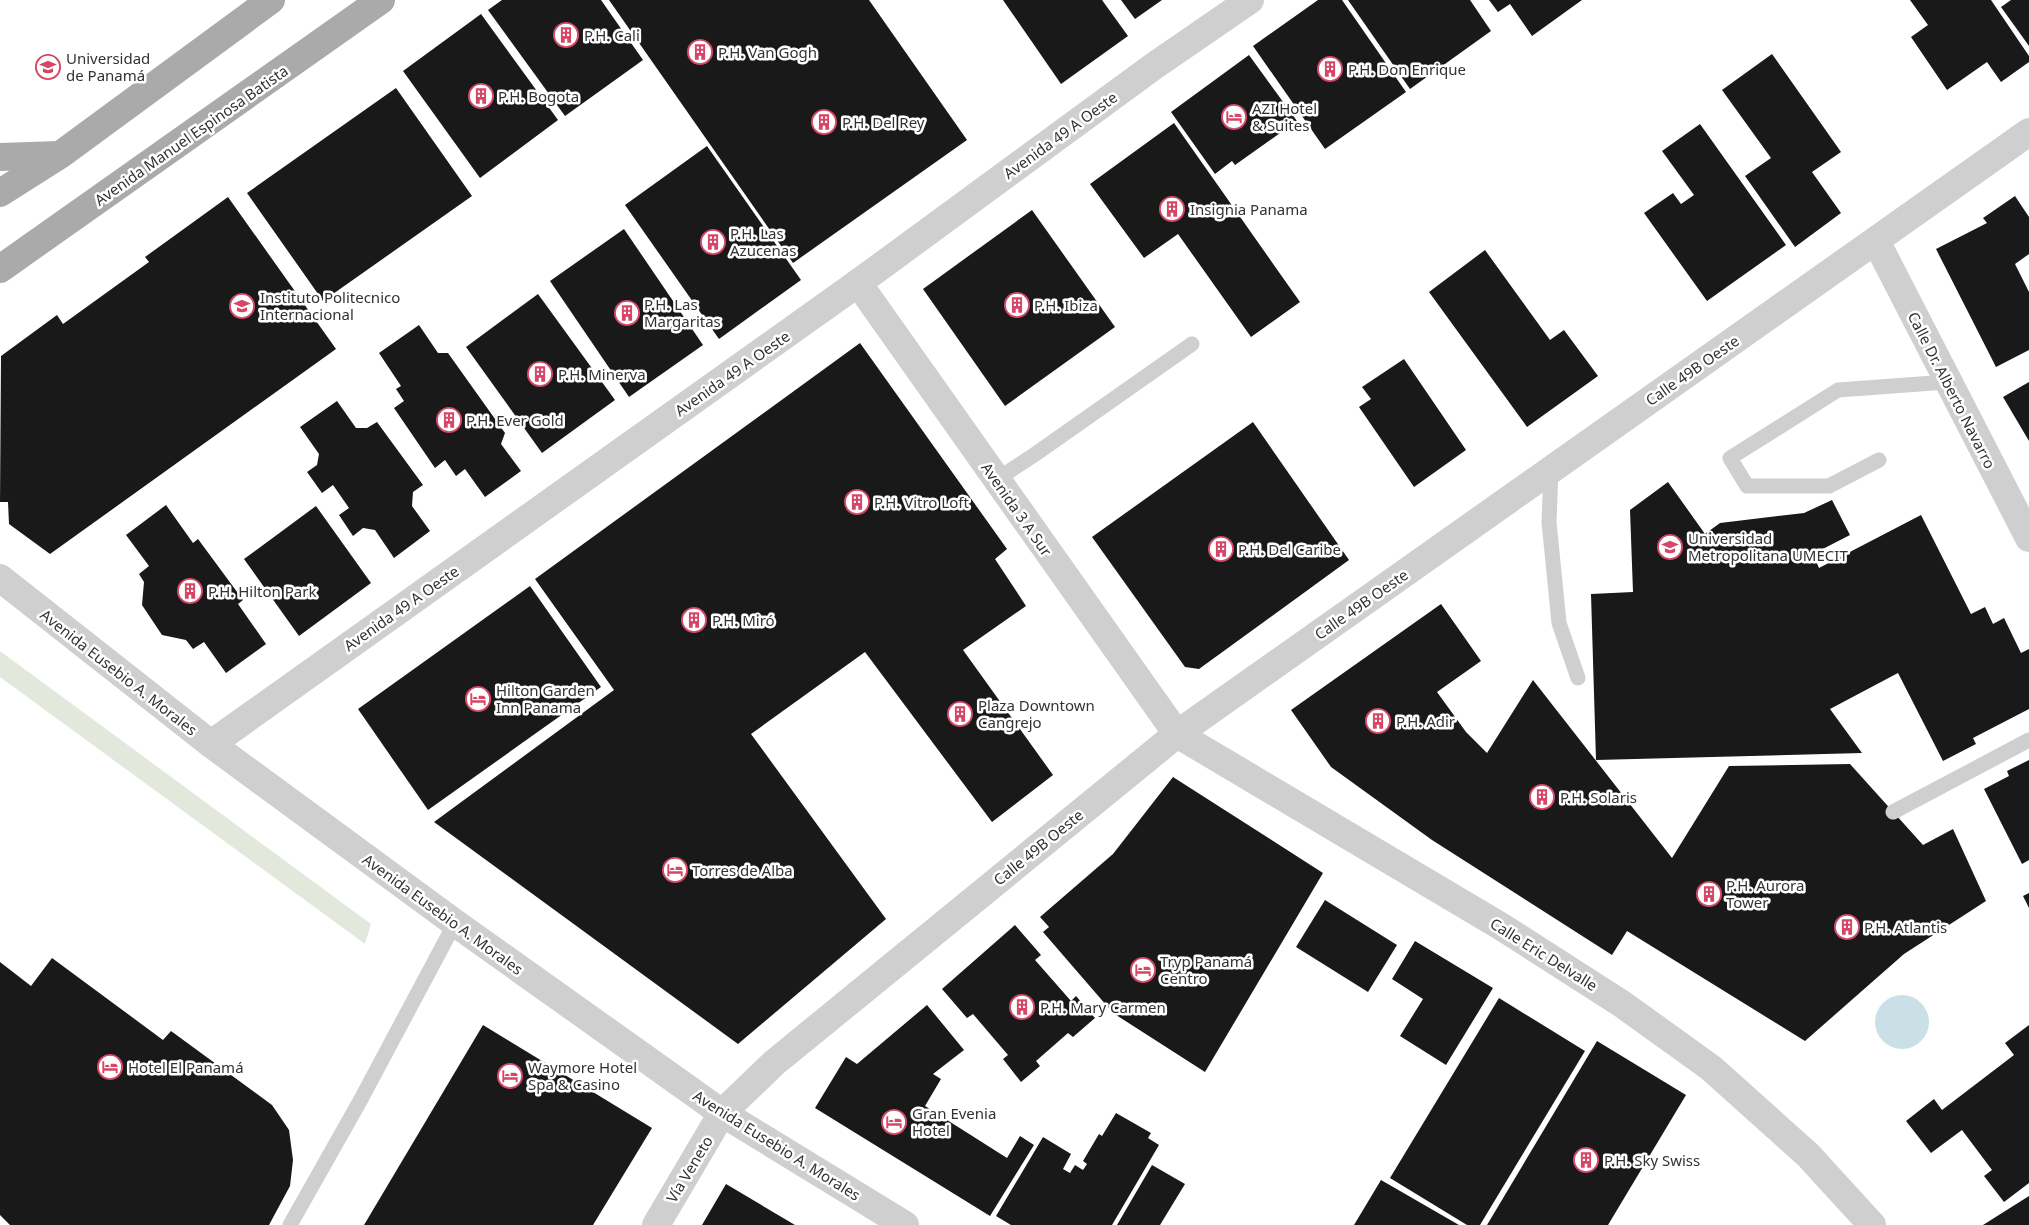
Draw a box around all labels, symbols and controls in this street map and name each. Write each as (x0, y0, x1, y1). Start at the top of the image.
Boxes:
building icon: P.H. Cali (553, 22, 579, 48)
place label: P.H. Cali (584, 25, 640, 45)
building icon: P.H. Van Gogh (687, 39, 713, 65)
place label: P.H. Van Gogh (718, 42, 817, 62)
place label: Universidad de Panamá (66, 48, 150, 85)
school or university icon: Universidad de Panamá (35, 54, 61, 80)
building icon: P.H. Don Enrique (1317, 56, 1343, 82)
place label: P.H. Don Enrique (1348, 59, 1466, 79)
street label: Avenida Manuel Espinosa Batista (90, 60, 292, 210)
building icon: P.H. Bogota (468, 83, 494, 109)
place label: P.H. Bogota (498, 86, 579, 106)
street label: Avenida 49 A Oeste (999, 87, 1121, 183)
place label: AZI Hotel & Suites (1252, 98, 1317, 135)
hotel icon: AZI Hotel & Suites (1221, 104, 1247, 130)
building icon: P.H. Del Rey (811, 109, 837, 135)
place label: P.H. Del Rey (842, 112, 925, 132)
building icon: Insignia Panama (1159, 196, 1185, 222)
place label: Insignia Panama (1190, 199, 1308, 219)
place label: P.H. Las Azucenas (730, 223, 796, 260)
building icon: P.H. Las Azucenas (700, 229, 726, 255)
place label: Instituto Politecnico Internacional (260, 287, 400, 324)
building icon: P.H. Ibiza (1004, 292, 1030, 318)
school or university icon: Instituto Politecnico Internacional (229, 293, 255, 319)
place label: P.H. Las Margaritas (644, 294, 721, 331)
place label: P.H. Ibiza (1034, 295, 1098, 315)
building icon: P.H. Las Margaritas (614, 300, 640, 326)
street label: Calle Dr. Alberto Navarro (1904, 308, 2000, 472)
street label: Avenida 49 A Oeste (671, 326, 793, 420)
street label: Calle 49B Oeste (1641, 330, 1743, 410)
building icon: P.H. Minerva (527, 361, 553, 387)
place label: P.H. Minerva (558, 364, 646, 384)
building icon: P.H. Ever Gold (436, 407, 462, 433)
place label: P.H. Ever Gold (466, 410, 564, 430)
street label: Avenida 3 A Sur (977, 458, 1057, 560)
building icon: P.H. Vitro Loft (844, 489, 870, 515)
place label: P.H. Vitro Loft (874, 492, 969, 512)
place label: Universidad Metropolitana UMECIT (1688, 528, 1848, 565)
school or university icon: Universidad Metropolitana UMECIT (1657, 534, 1683, 560)
building icon: P.H. Del Caribe (1208, 536, 1234, 562)
place label: P.H. Del Caribe (1238, 539, 1341, 559)
street label: Avenida 49 A Oeste (340, 561, 462, 655)
street label: Calle 49B Oeste (1310, 564, 1412, 644)
building icon: P.H. Hilton Park (177, 578, 203, 604)
place label: P.H. Hilton Park (208, 581, 316, 601)
street label: Avenida Eusebio A. Morales (37, 604, 201, 740)
building icon: P.H. Miró (681, 607, 707, 633)
place label: P.H. Miró (712, 610, 775, 630)
place label: Hilton Garden Inn Panama (496, 680, 595, 717)
hotel icon: Hilton Garden Inn Panama (465, 686, 491, 712)
place label: Plaza Downtown Cangrejo (978, 695, 1095, 732)
building icon: Plaza Downtown Cangrejo (947, 701, 973, 727)
building icon: P.H. Adir (1365, 708, 1391, 734)
place label: P.H. Adir (1396, 711, 1455, 731)
building icon: P.H. Solaris (1529, 784, 1555, 810)
place label: P.H. Solaris (1560, 787, 1637, 807)
street label: Calle 49B Oeste (989, 805, 1087, 889)
street label: Avenida Eusebio A. Morales (359, 849, 527, 979)
hotel icon: Torres de Alba (662, 857, 688, 883)
place label: Torres de Alba (692, 860, 793, 880)
place label: P.H. Aurora Tower (1726, 875, 1804, 912)
building icon: P.H. Aurora Tower (1696, 881, 1722, 907)
street label: Calle Eric Delvalle (1487, 913, 1601, 995)
building icon: P.H. Atlantis (1834, 914, 1860, 940)
place label: P.H. Atlantis (1864, 917, 1947, 937)
place label: Tryp Panamá Centro (1160, 951, 1252, 988)
hotel icon: Tryp Panamá Centro (1130, 957, 1156, 983)
building icon: P.H. Mary Carmen (1009, 994, 1035, 1020)
place label: P.H. Mary Carmen (1040, 997, 1166, 1017)
hotel icon: Hotel El Panamá (97, 1054, 123, 1080)
place label: Hotel El Panamá (128, 1057, 244, 1077)
place label: Waymore Hotel Spa & Casino (528, 1057, 637, 1094)
hotel icon: Waymore Hotel Spa & Casino (497, 1063, 523, 1089)
street label: Avenida Eusebio A. Morales (690, 1085, 864, 1205)
place label: Gran Evenia Hotel (912, 1103, 996, 1140)
hotel icon: Gran Evenia Hotel (881, 1109, 907, 1135)
street label: Vía Veneto (661, 1132, 717, 1206)
building icon: P.H. Sky Swiss (1573, 1147, 1599, 1173)
place label: P.H. Sky Swiss (1604, 1150, 1700, 1170)

